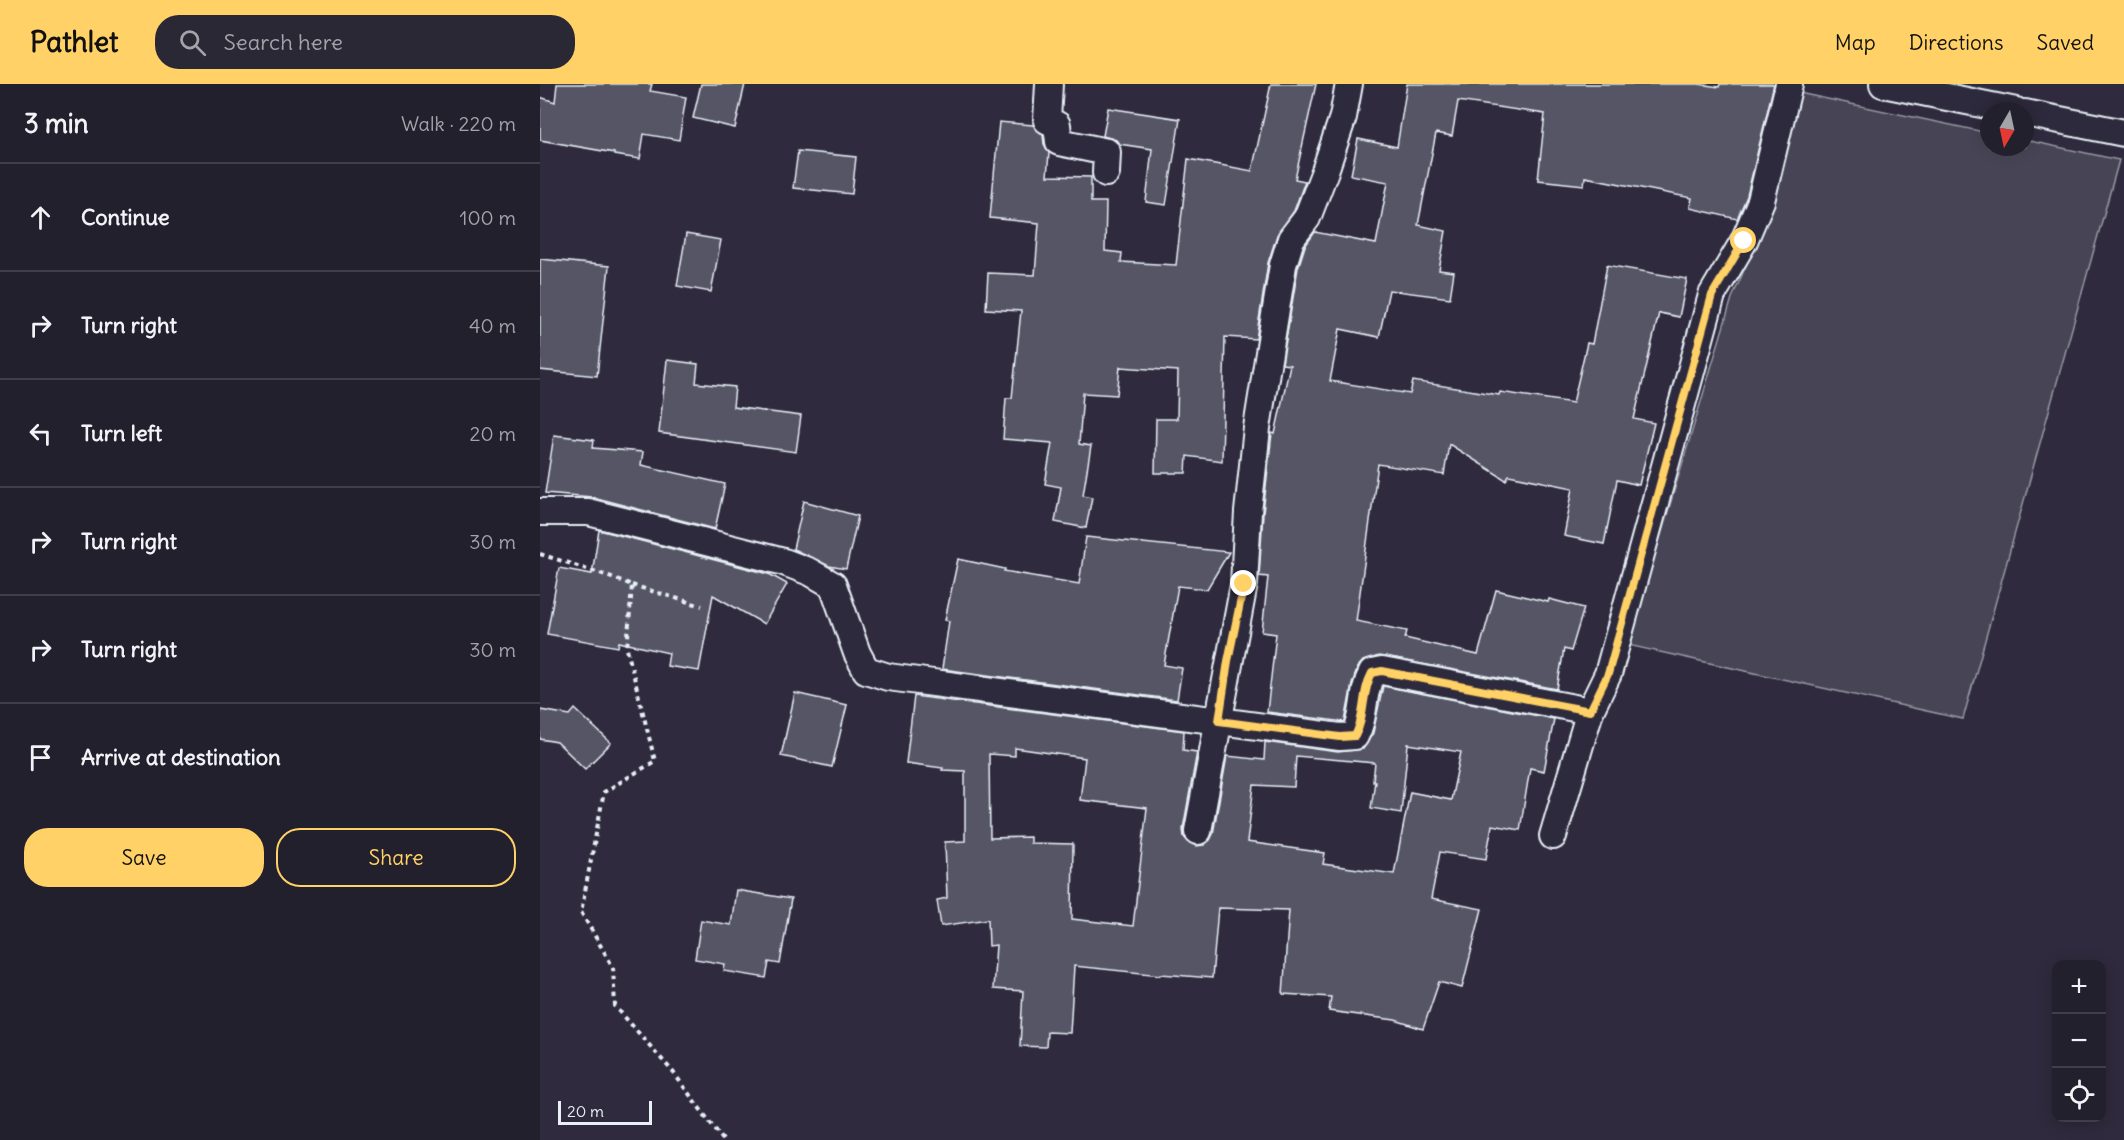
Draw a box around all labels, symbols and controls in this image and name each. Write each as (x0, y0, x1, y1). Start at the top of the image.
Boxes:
search box (155, 15, 575, 69)
text: Pathlet (30, 24, 119, 60)
icon: search (176, 26, 209, 59)
text: Search here (224, 28, 343, 56)
text: Map (1835, 29, 1876, 56)
text: Directions (1909, 29, 2003, 56)
text: Saved (2036, 29, 2094, 56)
north arrow (1980, 102, 2034, 156)
text: 3 min (24, 107, 89, 140)
text: Walk · 220 m (401, 111, 516, 136)
icon: ahead (24, 201, 57, 234)
text: Continue (81, 203, 170, 231)
text: 100 m (459, 205, 516, 230)
route start (1730, 227, 1756, 253)
icon: right (24, 309, 57, 342)
text: Turn right (81, 311, 177, 339)
text: 40 m (469, 313, 516, 338)
icon: left (24, 417, 57, 450)
text: Turn left (81, 419, 162, 447)
text: 20 m (470, 421, 516, 446)
icon: right (24, 525, 57, 558)
text: Turn right (81, 527, 177, 555)
text: 30 m (469, 529, 516, 554)
route end (1230, 570, 1256, 596)
icon: right (24, 633, 57, 666)
text: Turn right (81, 635, 177, 663)
text: 30 m (469, 637, 516, 662)
icon: arrive (24, 741, 57, 774)
text: Arrive at destination (81, 743, 281, 771)
button: Save (24, 828, 264, 887)
button: Share (276, 828, 516, 887)
map controls (2052, 960, 2106, 1122)
button: + (2052, 960, 2106, 1014)
button: − (2052, 1014, 2106, 1068)
button: locate (2052, 1068, 2106, 1122)
scale bar (558, 1098, 652, 1126)
text: 20 m (567, 1101, 604, 1121)

